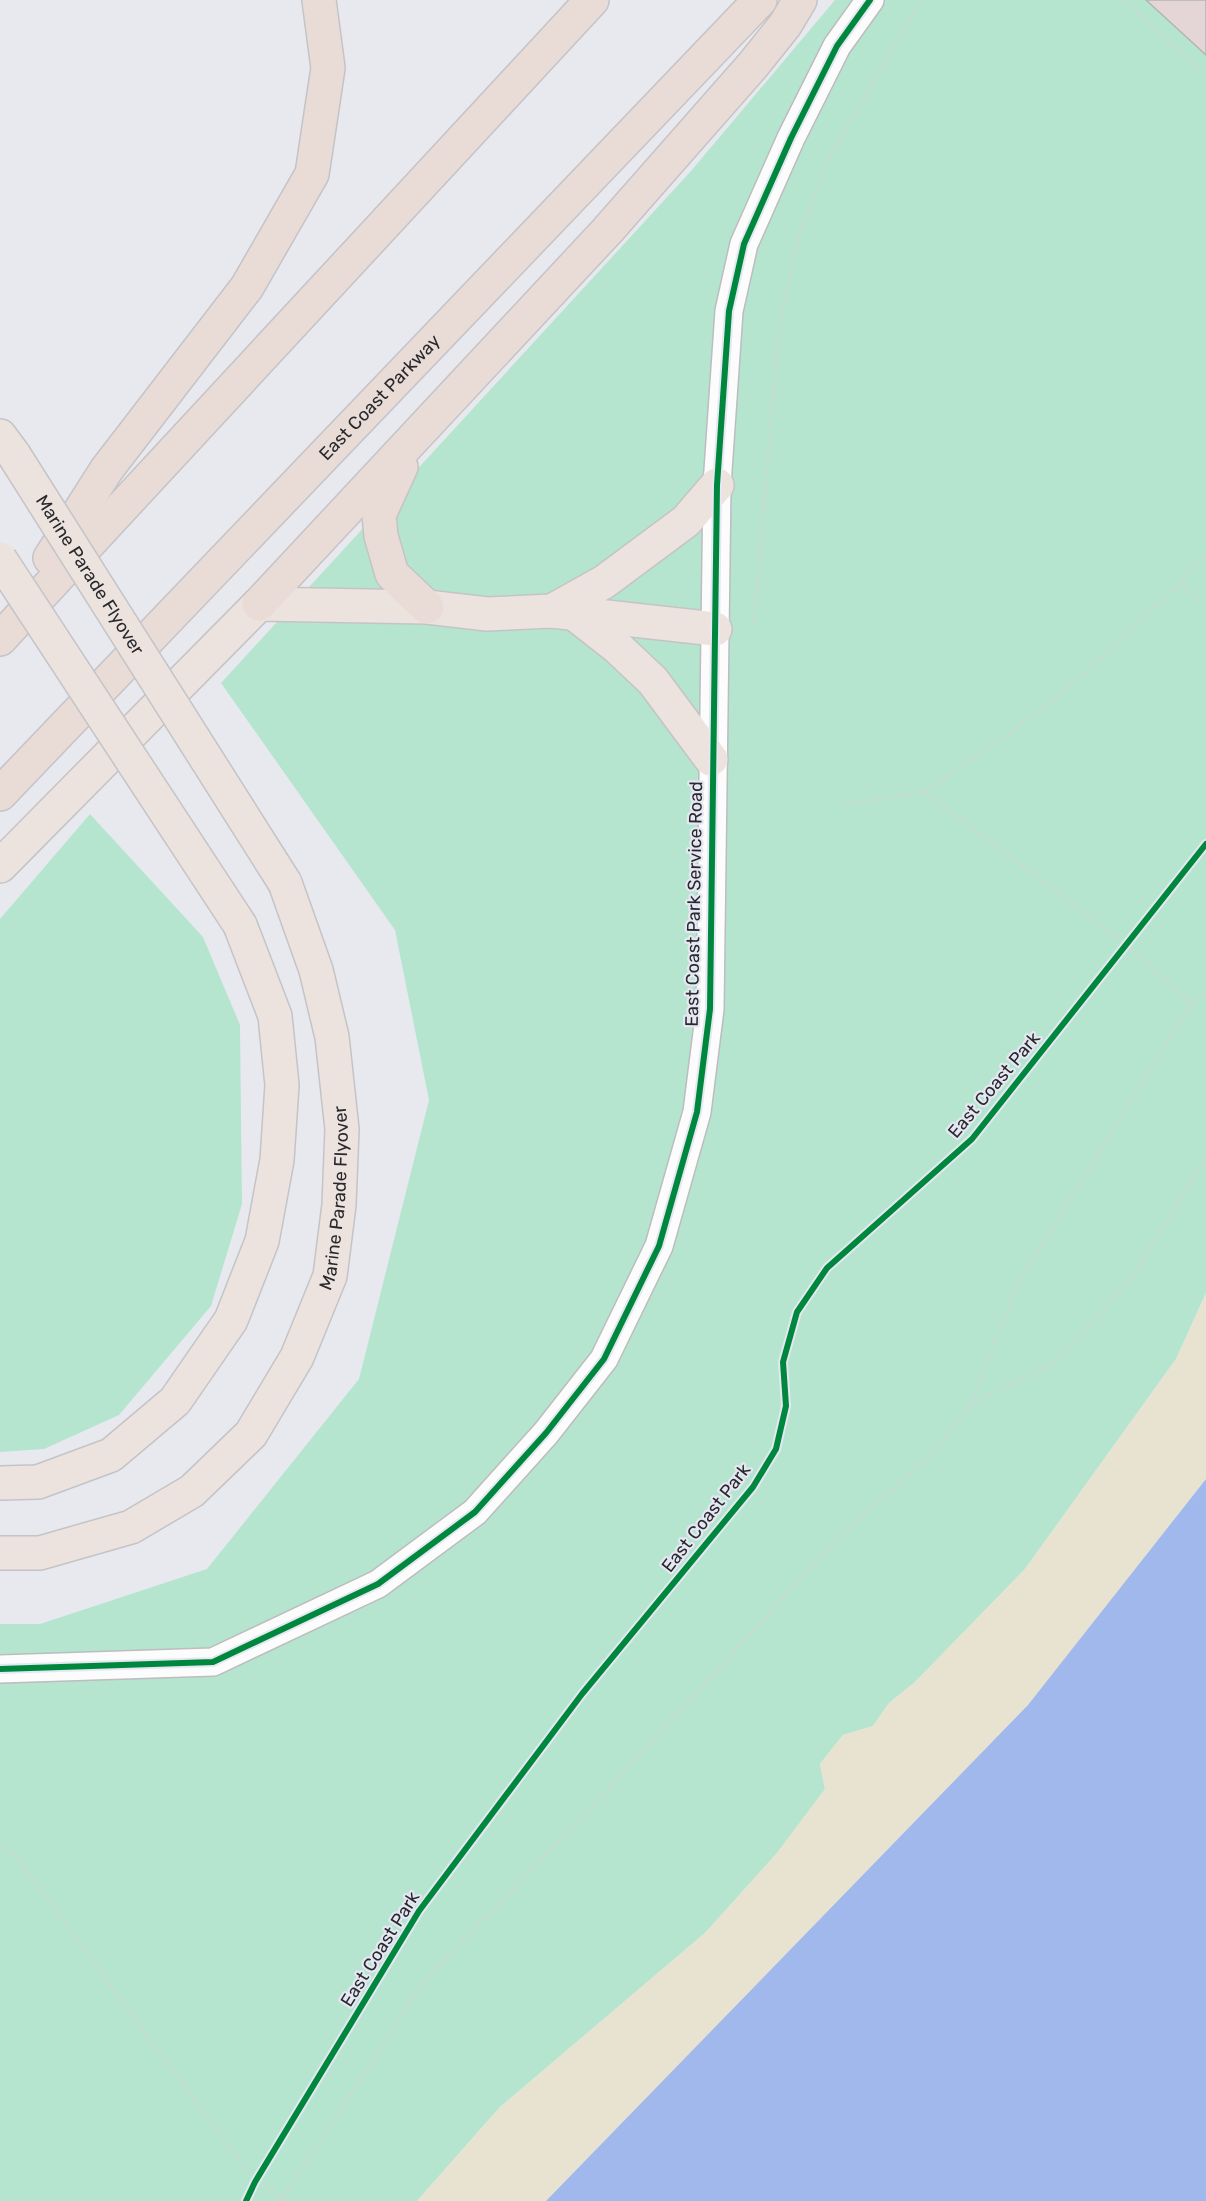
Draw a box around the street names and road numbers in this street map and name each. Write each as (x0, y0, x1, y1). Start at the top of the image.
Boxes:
street label: East Coast Parkway (314, 330, 445, 465)
street label: Marine Parade Flyover (31, 491, 149, 659)
street label: East Coast Park Service Road (681, 781, 707, 1027)
street label: East Coast Park (943, 1027, 1045, 1143)
street label: Marine Parade Flyover (314, 1105, 353, 1293)
street label: East Coast Park (657, 1459, 756, 1577)
street label: East Coast Park (336, 1887, 425, 2011)

